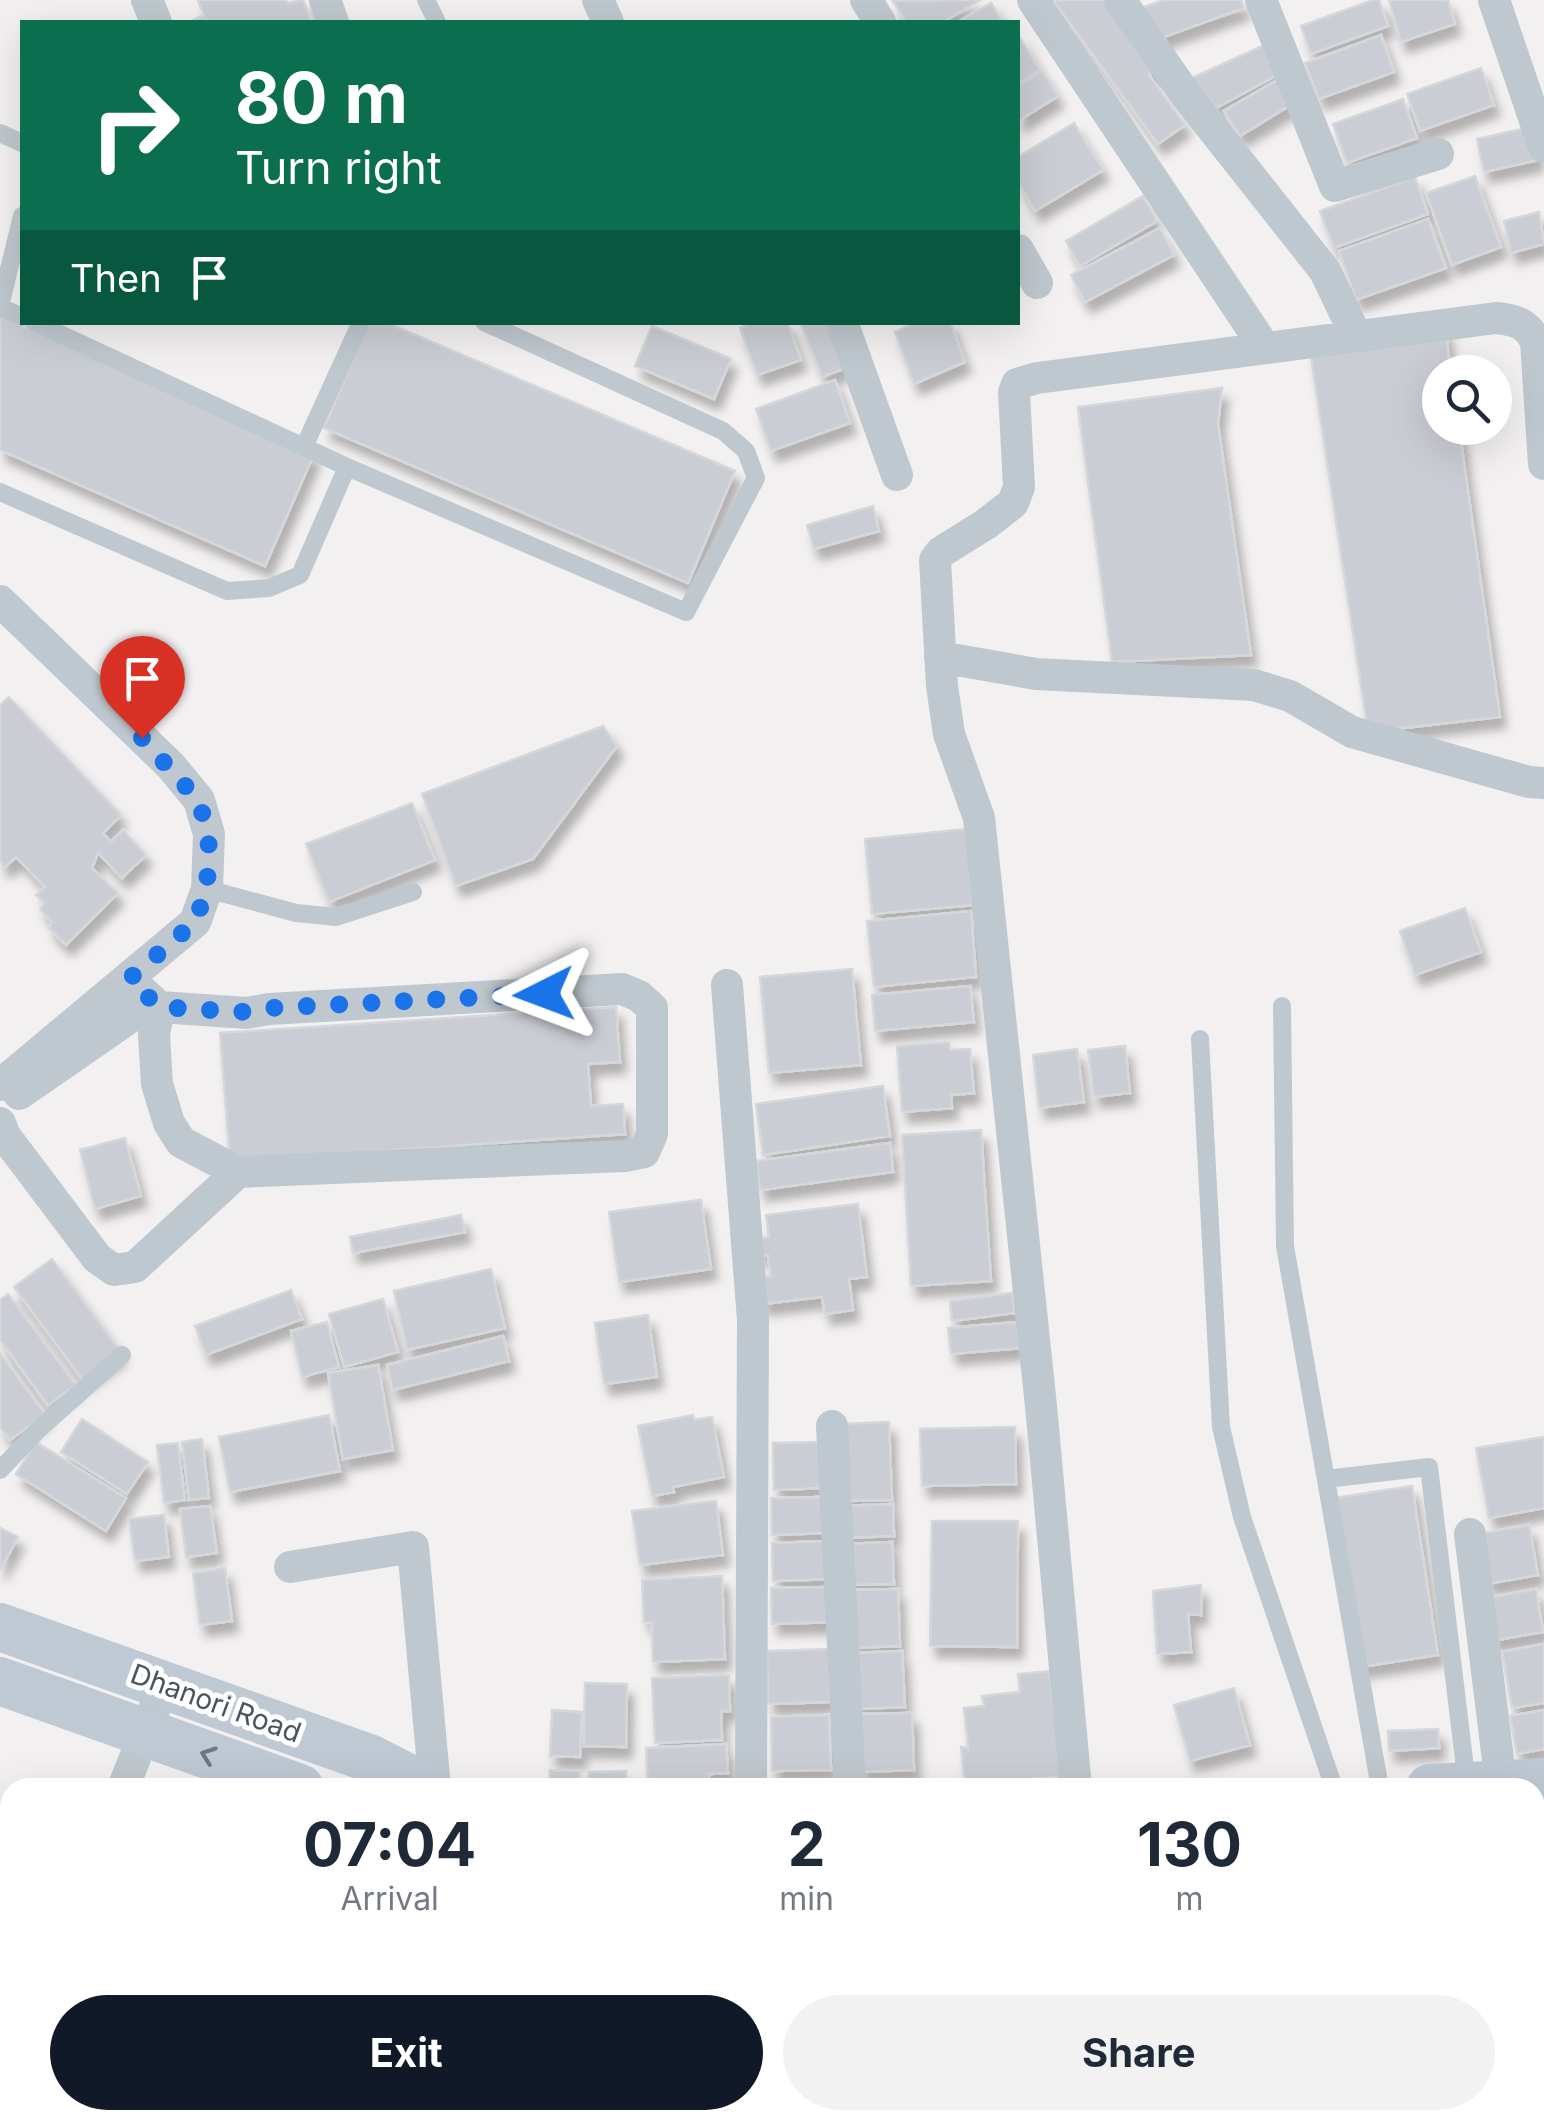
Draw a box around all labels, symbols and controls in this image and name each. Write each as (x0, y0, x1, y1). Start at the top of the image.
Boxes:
text: 80 m (235, 55, 408, 140)
icon: right (70, 60, 200, 190)
text: Turn right (235, 140, 442, 195)
icon: arrive (182, 250, 237, 305)
text: Then (70, 255, 162, 301)
map controls (1422, 355, 1512, 445)
button: search (1422, 355, 1512, 445)
pin (100, 636, 185, 739)
icon: arrive (115, 651, 170, 706)
position arrow (492, 942, 596, 1046)
street label: Dhanori Road (126, 1656, 306, 1750)
one-way arrow (201, 1746, 218, 1767)
text: 07:04 (303, 1808, 476, 1880)
text: 2 (788, 1808, 825, 1880)
text: 130 (1137, 1808, 1242, 1880)
text: Arrival (340, 1879, 439, 1918)
text: min (779, 1879, 834, 1918)
text: m (1175, 1879, 1203, 1918)
button: Exit (50, 1995, 763, 2110)
button: Share (783, 1995, 1495, 2110)

